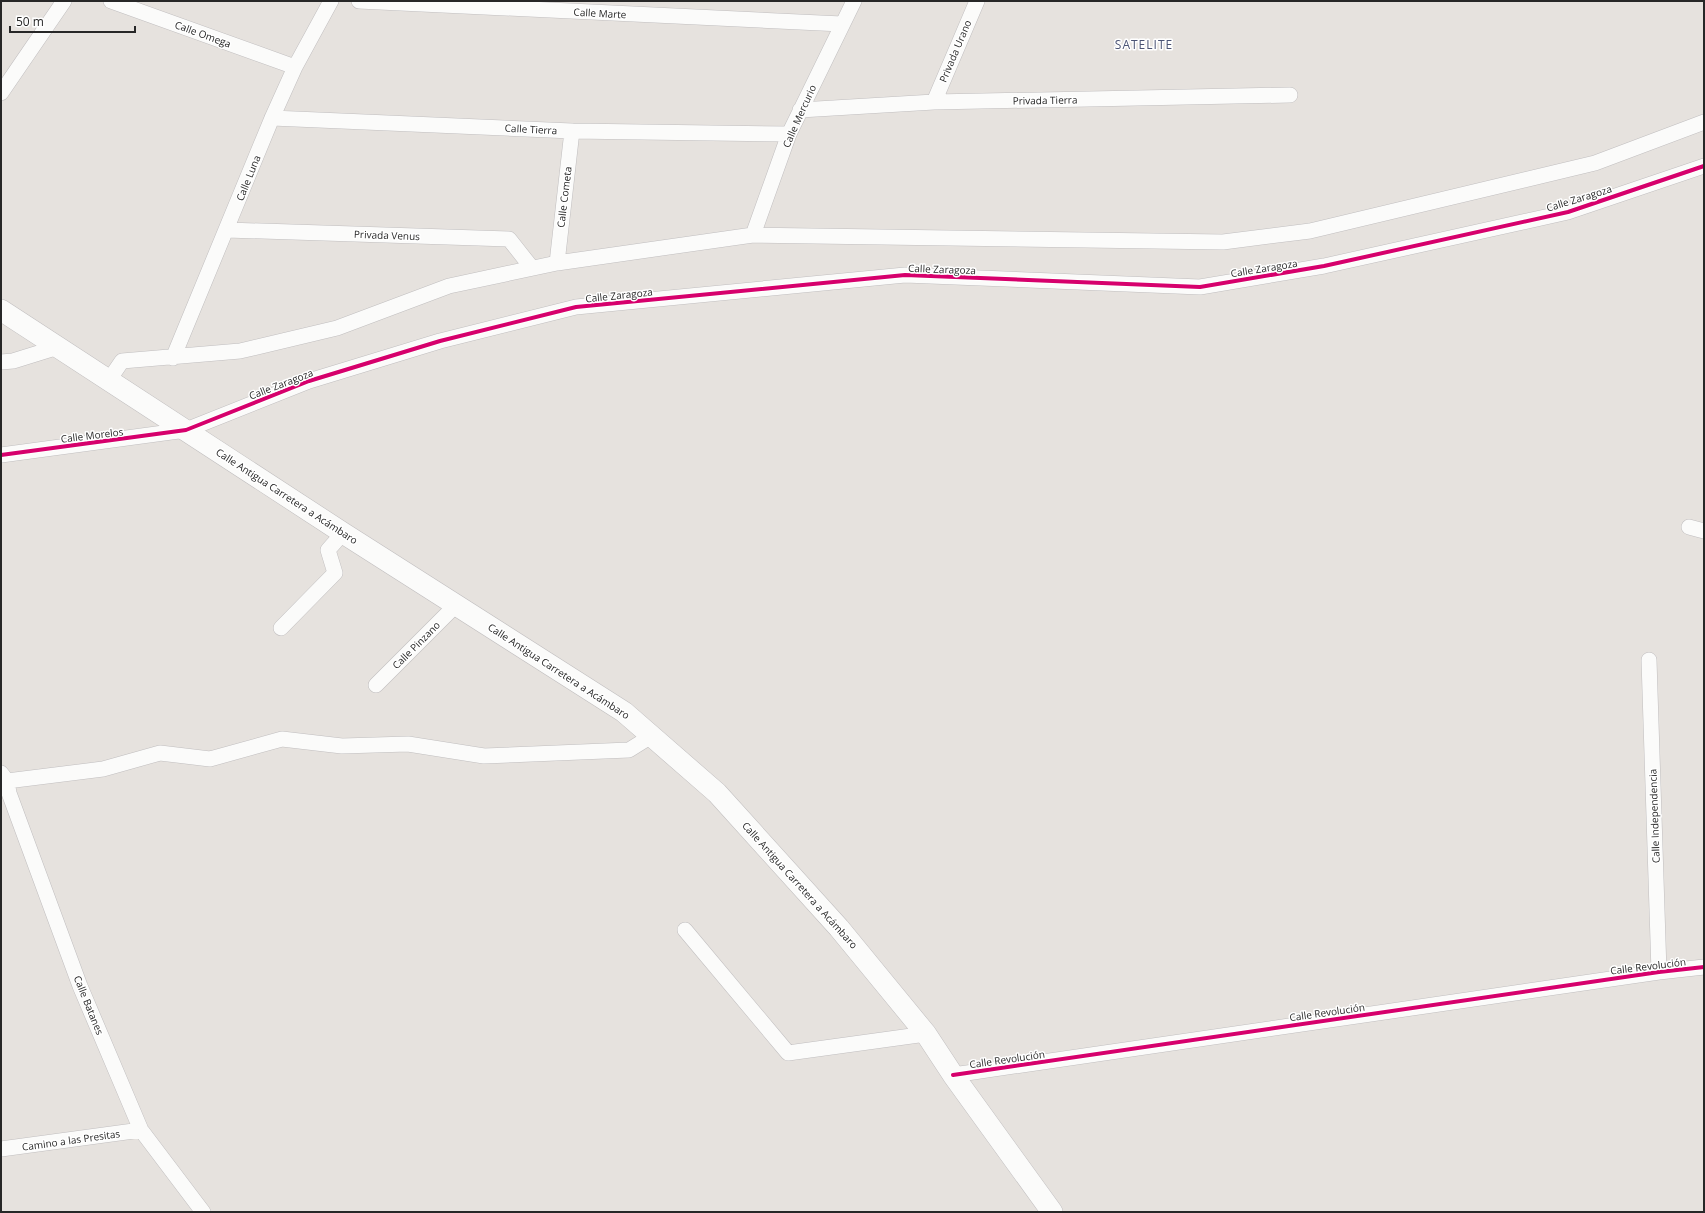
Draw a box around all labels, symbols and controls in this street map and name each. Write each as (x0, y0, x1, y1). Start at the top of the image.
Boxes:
street label: Calle Marte (573, 5, 627, 21)
scale bar (10, 8, 135, 34)
text: 50 m (16, 13, 44, 30)
street label: Calle Omega (173, 17, 233, 51)
street label: Privada Urano (936, 18, 974, 84)
district label: SATELITE (1115, 36, 1173, 53)
street label: Calle Mercurio (779, 82, 819, 150)
street label: Privada Tierra (1012, 92, 1078, 108)
street label: Calle Tierra (504, 121, 558, 137)
street label: Calle Luna (232, 153, 264, 203)
street label: Calle Cometa (553, 166, 575, 228)
street label: Calle Zaragoza (1545, 181, 1613, 215)
street label: Privada Venus (354, 227, 420, 243)
street label: Calle Zaragoza (1229, 256, 1299, 280)
street label: Calle Zaragoza (908, 261, 976, 277)
street label: Calle Zaragoza (585, 284, 653, 306)
street label: Calle Zaragoza (247, 365, 315, 403)
street label: Calle Morelos (60, 424, 124, 446)
street label: Calle Antigua Carretera a Acámbaro (213, 445, 361, 547)
street label: Calle Pinzano (389, 618, 443, 672)
street label: Calle Antigua Carretera a Acámbaro (485, 620, 633, 722)
street label: Calle Independencia (1645, 769, 1663, 863)
street label: Calle Antigua Carretera a Acámbaro (739, 819, 861, 951)
street label: Calle Revolución (1609, 954, 1687, 978)
street label: Calle Batanes (71, 973, 107, 1037)
street label: Calle Revolución (1288, 1000, 1366, 1024)
street label: Calle Revolución (968, 1047, 1046, 1071)
street label: Camino a las Presitas (21, 1126, 121, 1154)

